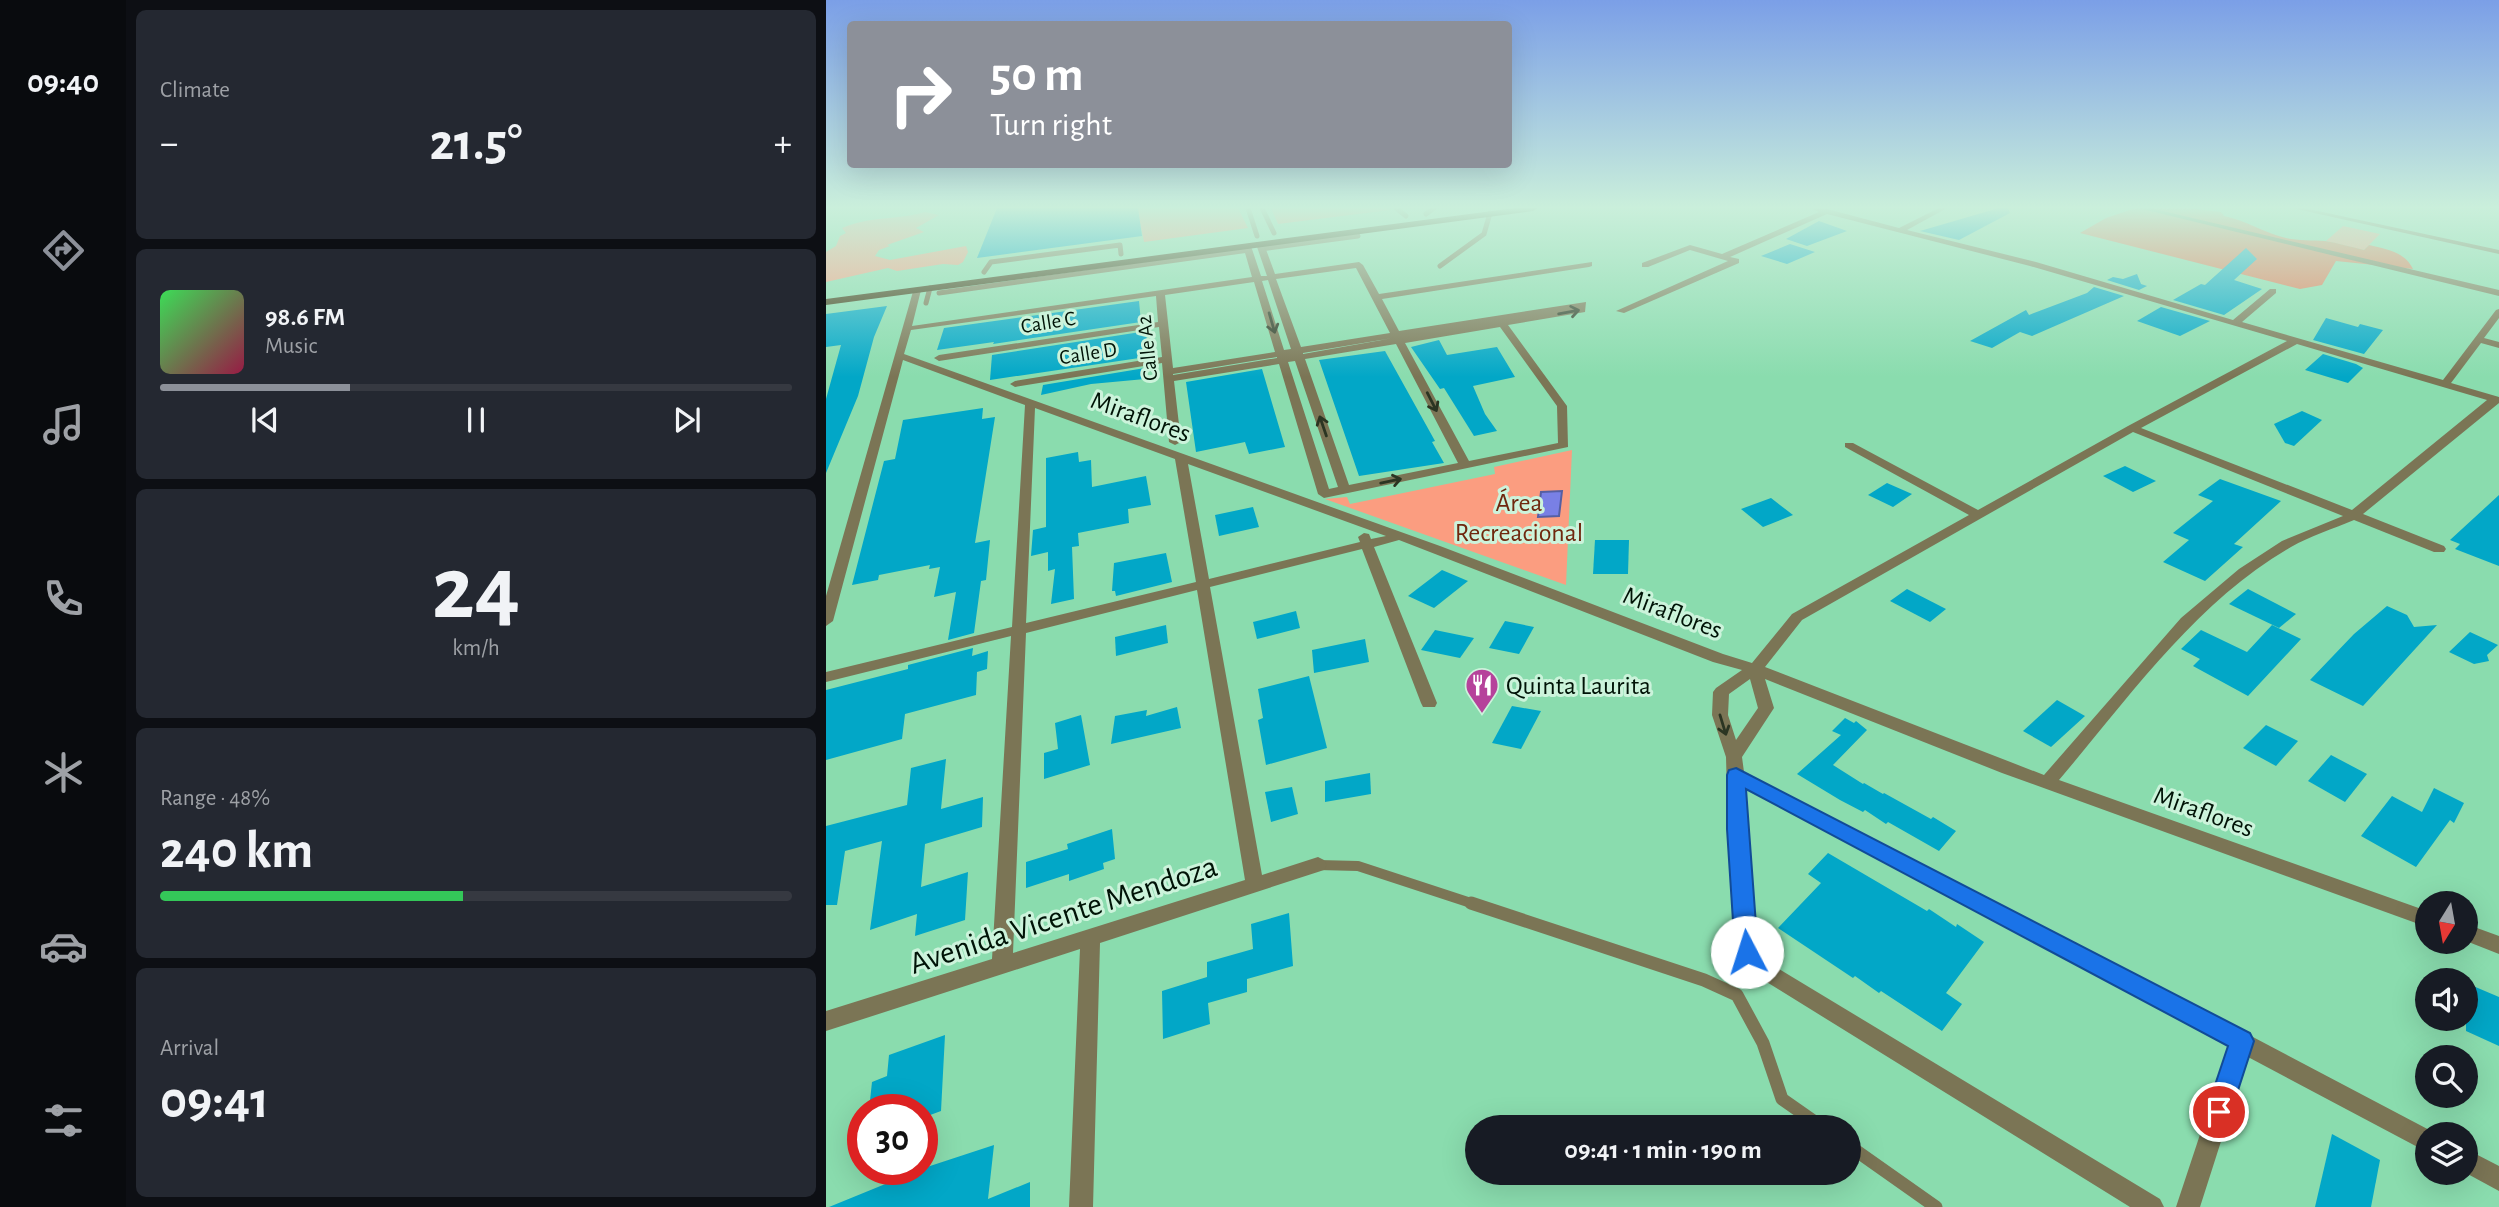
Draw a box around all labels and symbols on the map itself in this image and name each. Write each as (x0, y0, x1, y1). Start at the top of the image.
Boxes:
one-way arrow (1557, 305, 1580, 318)
street label: Calle C (1019, 308, 1077, 337)
one-way arrow (1266, 312, 1279, 334)
street label: Calle A2 (1134, 314, 1161, 382)
street label: Calle D (1058, 339, 1118, 368)
street label: Miraflores (1087, 387, 1194, 447)
one-way arrow (1426, 391, 1440, 412)
one-way arrow (1315, 415, 1328, 437)
one-way arrow (1379, 473, 1402, 487)
park label: Área Recreacional (1455, 488, 1583, 546)
street label: Miraflores (1619, 582, 1726, 644)
restaurant icon: Quinta Laurita (1463, 666, 1501, 715)
place label: Quinta Laurita (1506, 673, 1651, 699)
one-way arrow (1718, 714, 1731, 736)
street label: Miraflores (2150, 782, 2257, 842)
street label: Avenida Vicente Mendoza (905, 850, 1221, 980)
north arrow (2415, 891, 2478, 954)
position arrow (1710, 915, 1784, 989)
pin (2189, 1082, 2249, 1142)
speed limit sign: 30 (847, 1094, 938, 1185)

